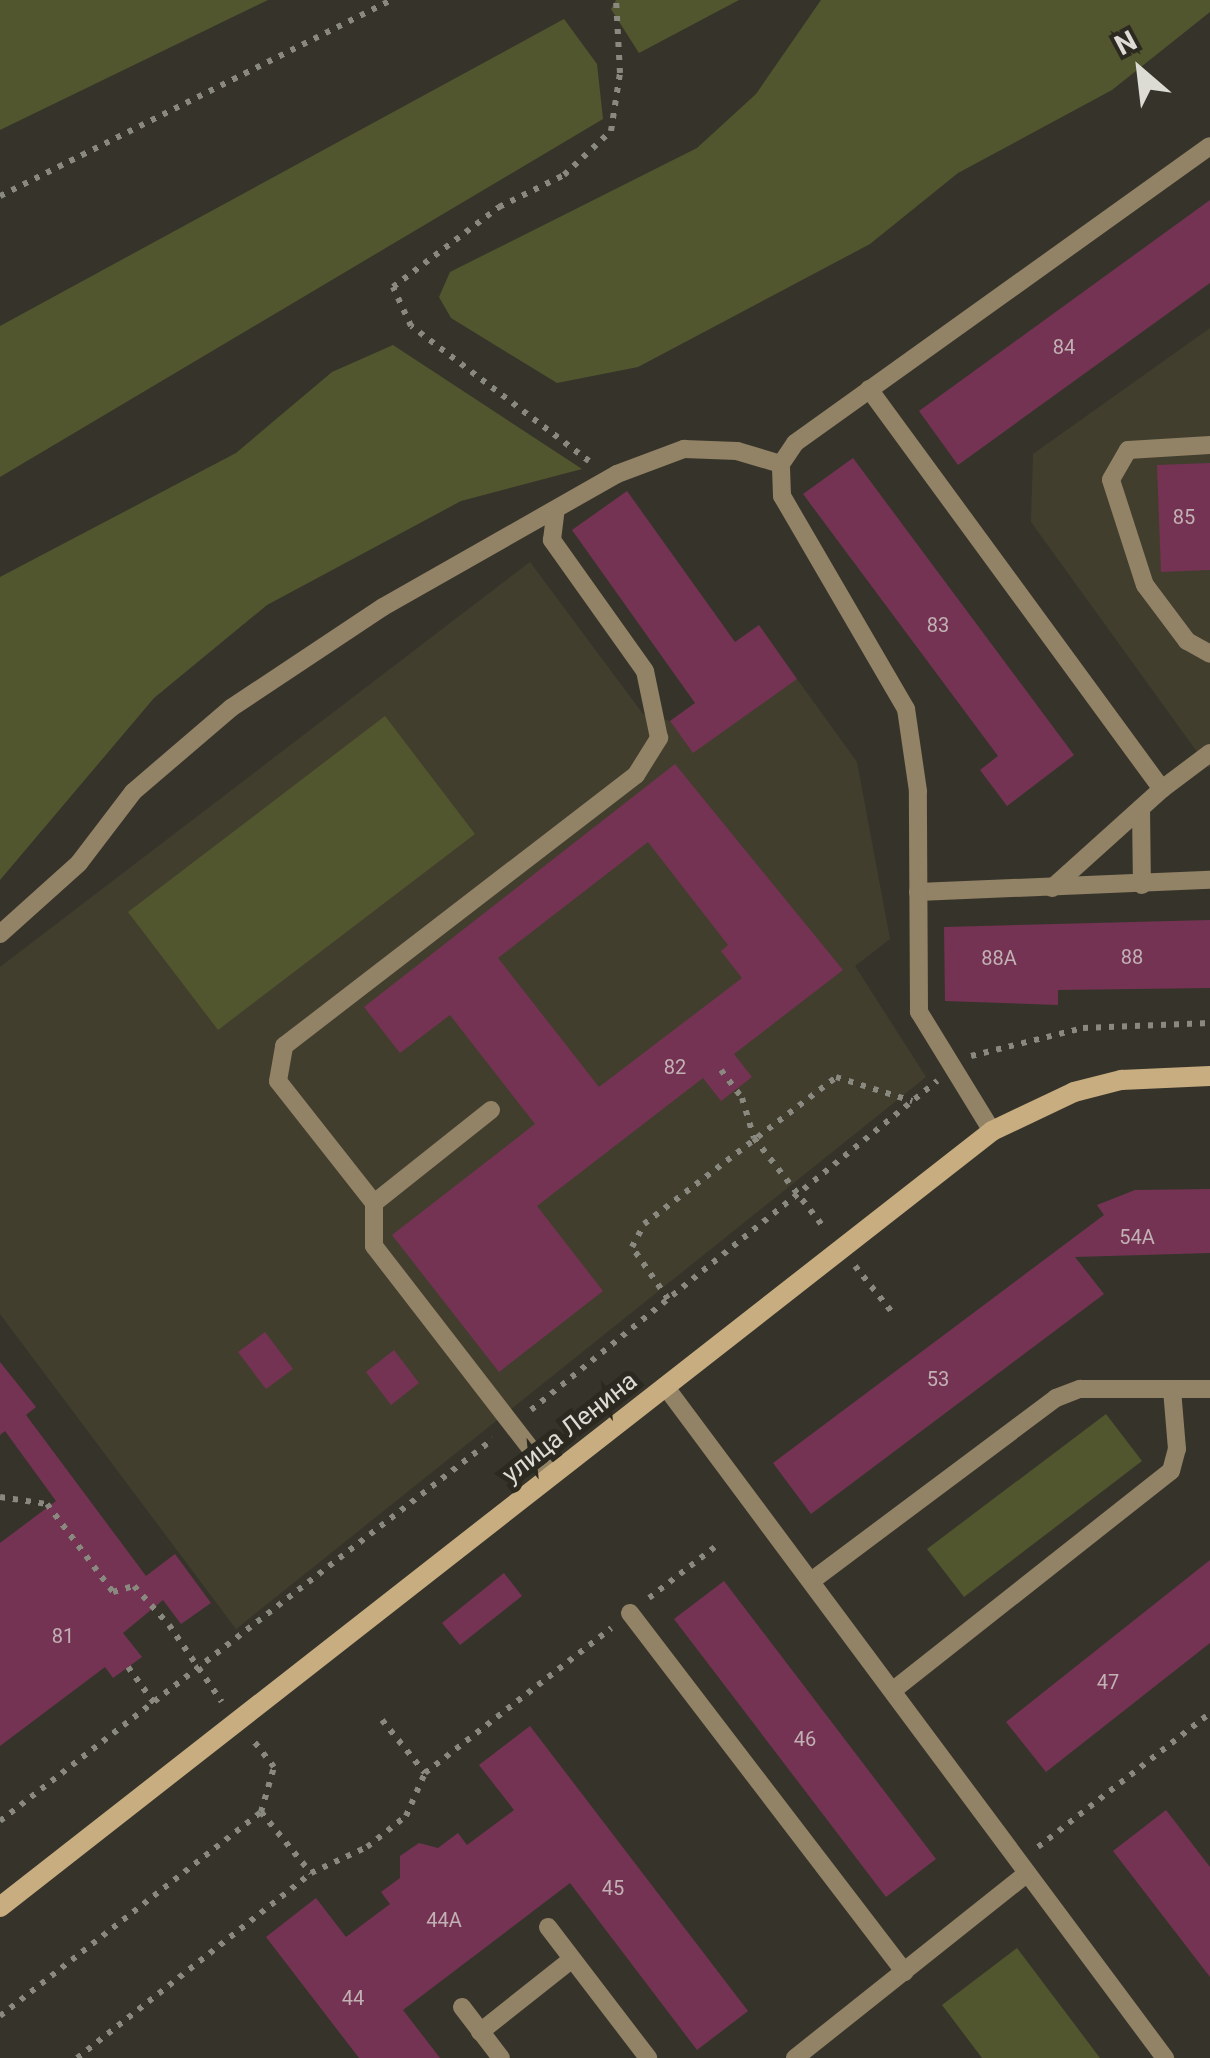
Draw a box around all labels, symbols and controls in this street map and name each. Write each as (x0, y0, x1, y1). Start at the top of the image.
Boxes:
north arrow (1090, 20, 1190, 120)
text: N (1109, 24, 1142, 62)
house number: 84 (1053, 335, 1075, 359)
house number: 85 (1173, 505, 1195, 529)
house number: 83 (927, 613, 949, 637)
house number: 88 (1121, 945, 1143, 969)
house number: 88А (981, 946, 1017, 970)
house number: 82 (664, 1055, 686, 1079)
house number: 54А (1119, 1225, 1155, 1249)
street label: улица Ленина (497, 1366, 643, 1490)
house number: 53 (927, 1367, 949, 1391)
house number: 81 (52, 1624, 74, 1648)
house number: 47 (1097, 1670, 1119, 1694)
house number: 46 (794, 1727, 816, 1751)
house number: 45 (602, 1876, 624, 1900)
house number: 44А (426, 1908, 462, 1932)
house number: 44 (342, 1986, 364, 2010)

